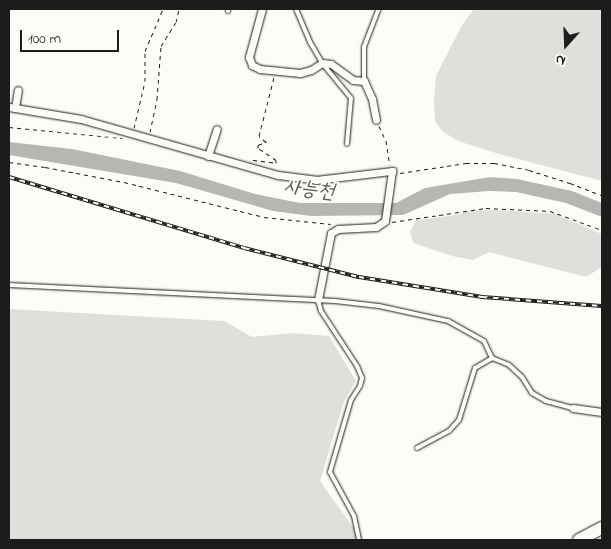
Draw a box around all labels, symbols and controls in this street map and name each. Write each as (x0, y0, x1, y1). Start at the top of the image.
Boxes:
scale bar (22, 20, 121, 52)
north arrow (541, 20, 591, 70)
text: 100 m (28, 28, 61, 50)
text: N (553, 48, 569, 71)
water label: 사능천 (282, 174, 336, 206)

